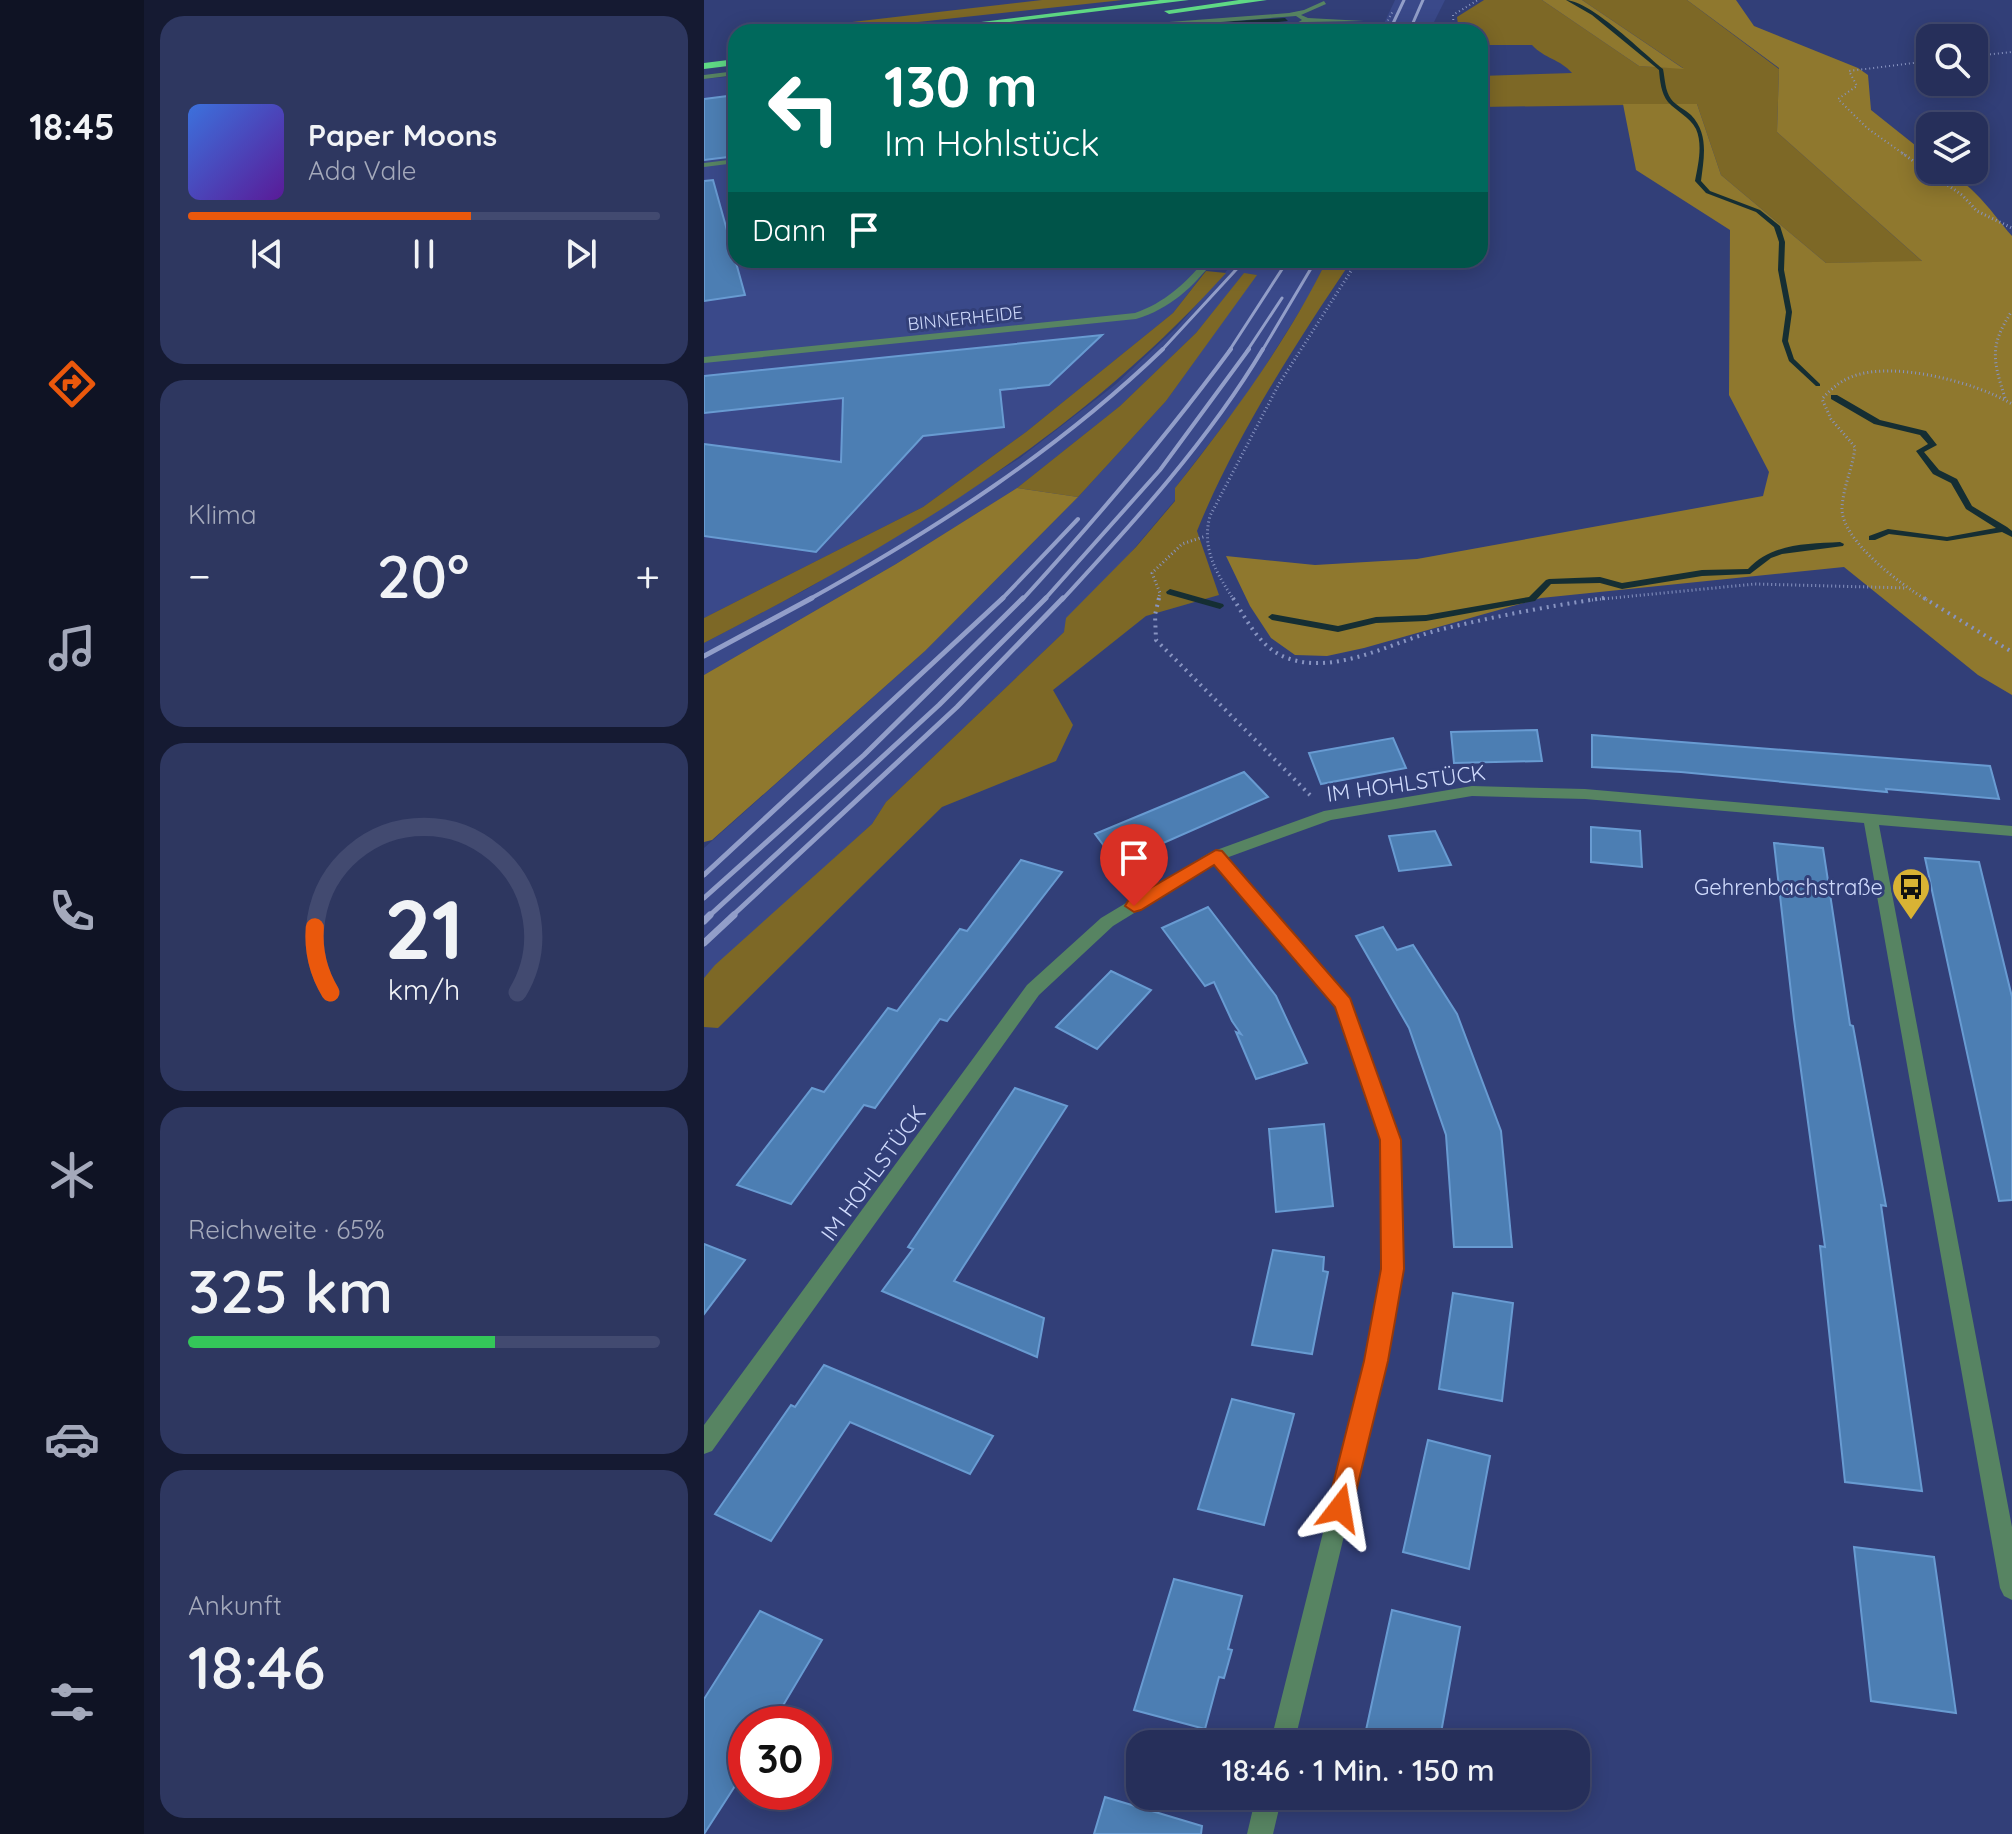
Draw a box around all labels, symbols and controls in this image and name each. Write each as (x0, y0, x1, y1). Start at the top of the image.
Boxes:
map controls (1916, 24, 1988, 184)
button: search (1916, 24, 1988, 96)
text: 130 m (884, 51, 1038, 121)
icon: left (752, 56, 856, 160)
text: 18:45 (29, 104, 115, 149)
button: layers (1916, 112, 1988, 184)
text: Paper Moons (308, 116, 497, 154)
text: Im Hohlstück (884, 120, 1100, 165)
text: Ada Vale (308, 154, 417, 187)
icon: arrive (842, 208, 886, 252)
text: Dann (752, 211, 826, 249)
icon: previous (245, 232, 289, 276)
icon: pause (402, 232, 446, 276)
icon: next (559, 232, 603, 276)
street label: BINNERHEIDE (906, 301, 1024, 335)
icon: directions (44, 356, 100, 412)
text: Klima (188, 498, 257, 531)
text: 20° (377, 538, 469, 613)
text: − (188, 548, 211, 603)
text: + (635, 548, 660, 603)
icon: music (44, 620, 100, 676)
street label: IM HOHLSTÜCK (1325, 758, 1487, 808)
pin (1100, 824, 1168, 906)
icon: arrive (1112, 836, 1156, 880)
bus stop icon: Gehrenbachstraße (1890, 866, 1932, 921)
place label: Gehrenbachstraße (1694, 873, 1883, 901)
text: 21 (384, 876, 464, 980)
icon: phone (44, 883, 100, 939)
text: km/h (388, 971, 460, 1007)
street label: IM HOHLSTÜCK (815, 1100, 931, 1246)
icon: climate (44, 1147, 100, 1203)
text: Reichweite · 65% (188, 1213, 385, 1246)
text: 325 km (188, 1253, 393, 1328)
icon: car (44, 1411, 100, 1467)
position arrow (1298, 1466, 1382, 1550)
text: Ankunft (188, 1589, 282, 1622)
text: 18:46 (188, 1629, 325, 1704)
icon: filters (44, 1674, 100, 1730)
speed limit sign: 30 (728, 1706, 832, 1810)
text: 18:46 · 1 Min. · 150 m (1221, 1751, 1495, 1789)

